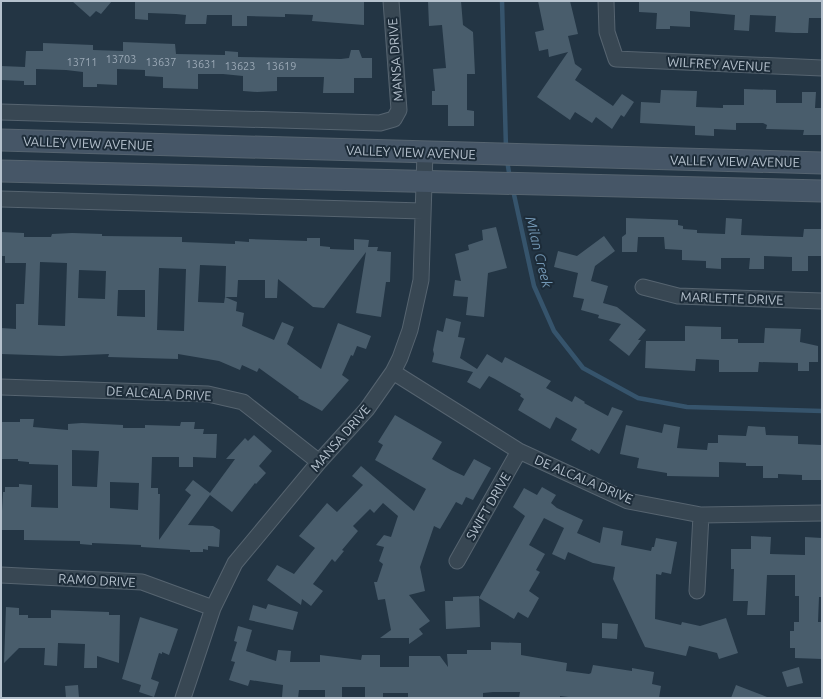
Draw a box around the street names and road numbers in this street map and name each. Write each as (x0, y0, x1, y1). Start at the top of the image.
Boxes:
street label: MANSA DRIVE (385, 18, 405, 102)
street label: WILFREY AVENUE (667, 54, 771, 74)
street label: VALLEY VIEW AVENUE (23, 134, 153, 152)
street label: VALLEY VIEW AVENUE (346, 143, 476, 161)
street label: VALLEY VIEW AVENUE (670, 153, 800, 169)
street label: MARLETTE DRIVE (680, 289, 784, 307)
street label: DE ALCALA DRIVE (106, 383, 212, 403)
street label: MANSA DRIVE (307, 402, 373, 474)
street label: DE ALCALA DRIVE (533, 452, 635, 506)
street label: SWIFT DRIVE (463, 470, 513, 542)
street label: RAMO DRIVE (58, 571, 136, 589)

